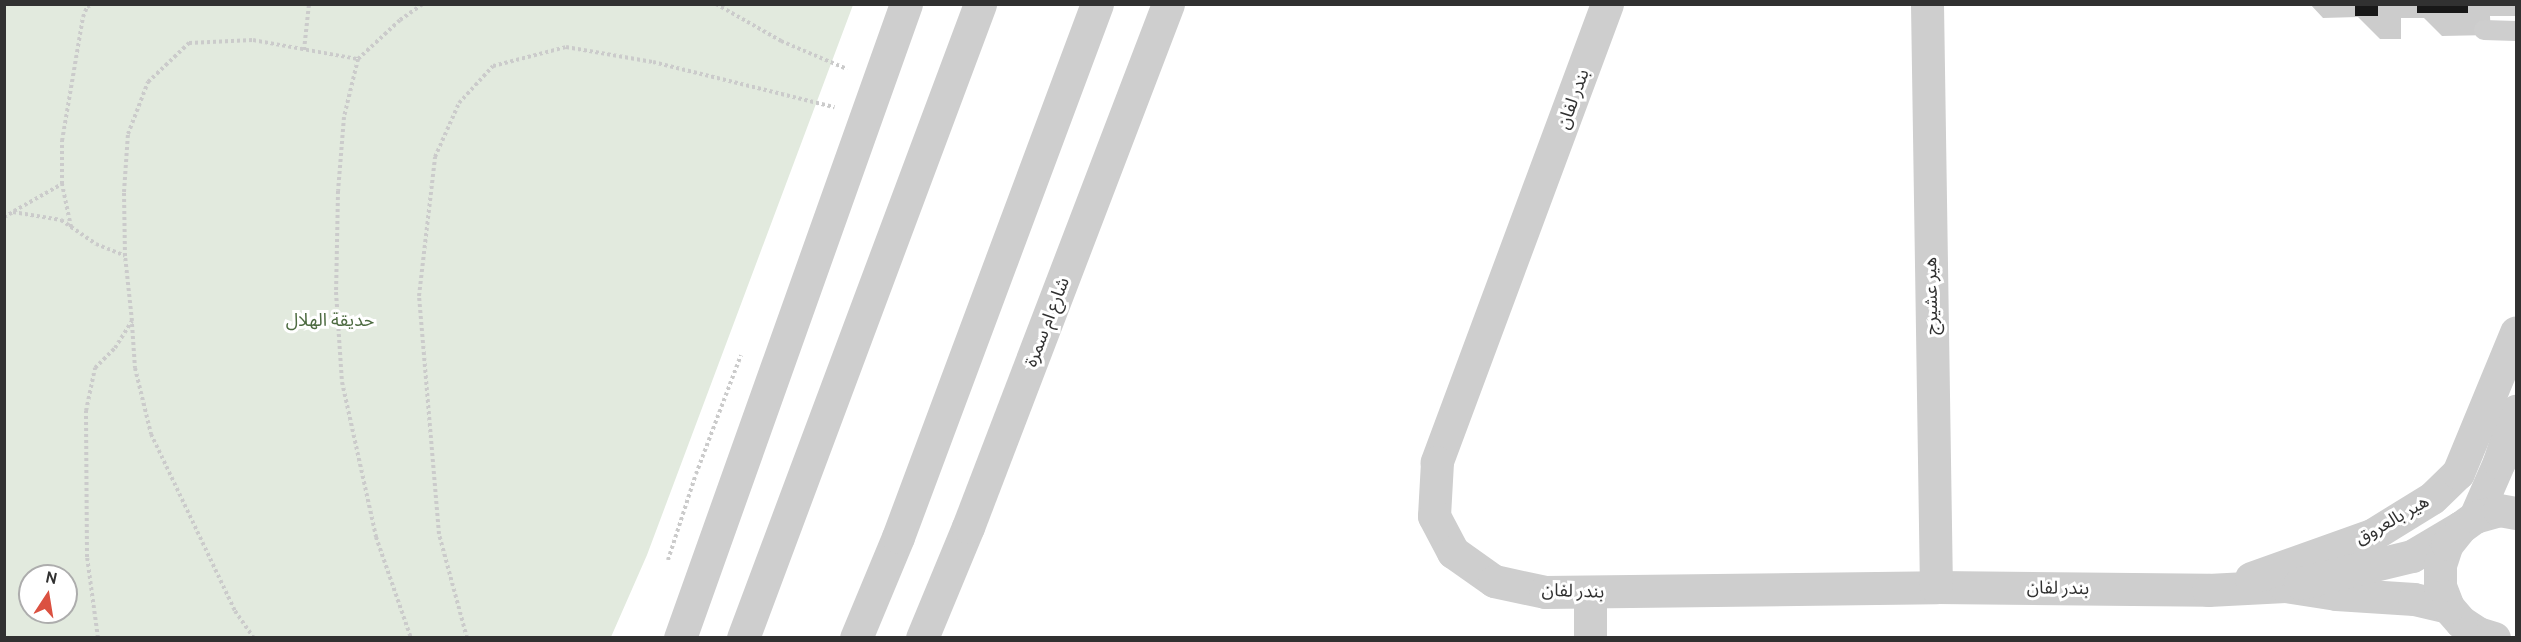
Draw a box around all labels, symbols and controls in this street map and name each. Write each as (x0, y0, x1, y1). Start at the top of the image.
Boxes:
street label: بندر لفان (1552, 66, 1594, 132)
street label: هير عشيرج (1920, 257, 1942, 335)
street label: شارع ام سمرة (1020, 274, 1074, 370)
park label: حديقة الهلال (286, 309, 374, 331)
street label: هير بالعروق (2351, 490, 2433, 550)
north arrow (18, 564, 78, 624)
text: N (44, 567, 59, 588)
street label: بندر لفان (2027, 577, 2089, 599)
street label: بندر لفان (1541, 579, 1605, 603)

